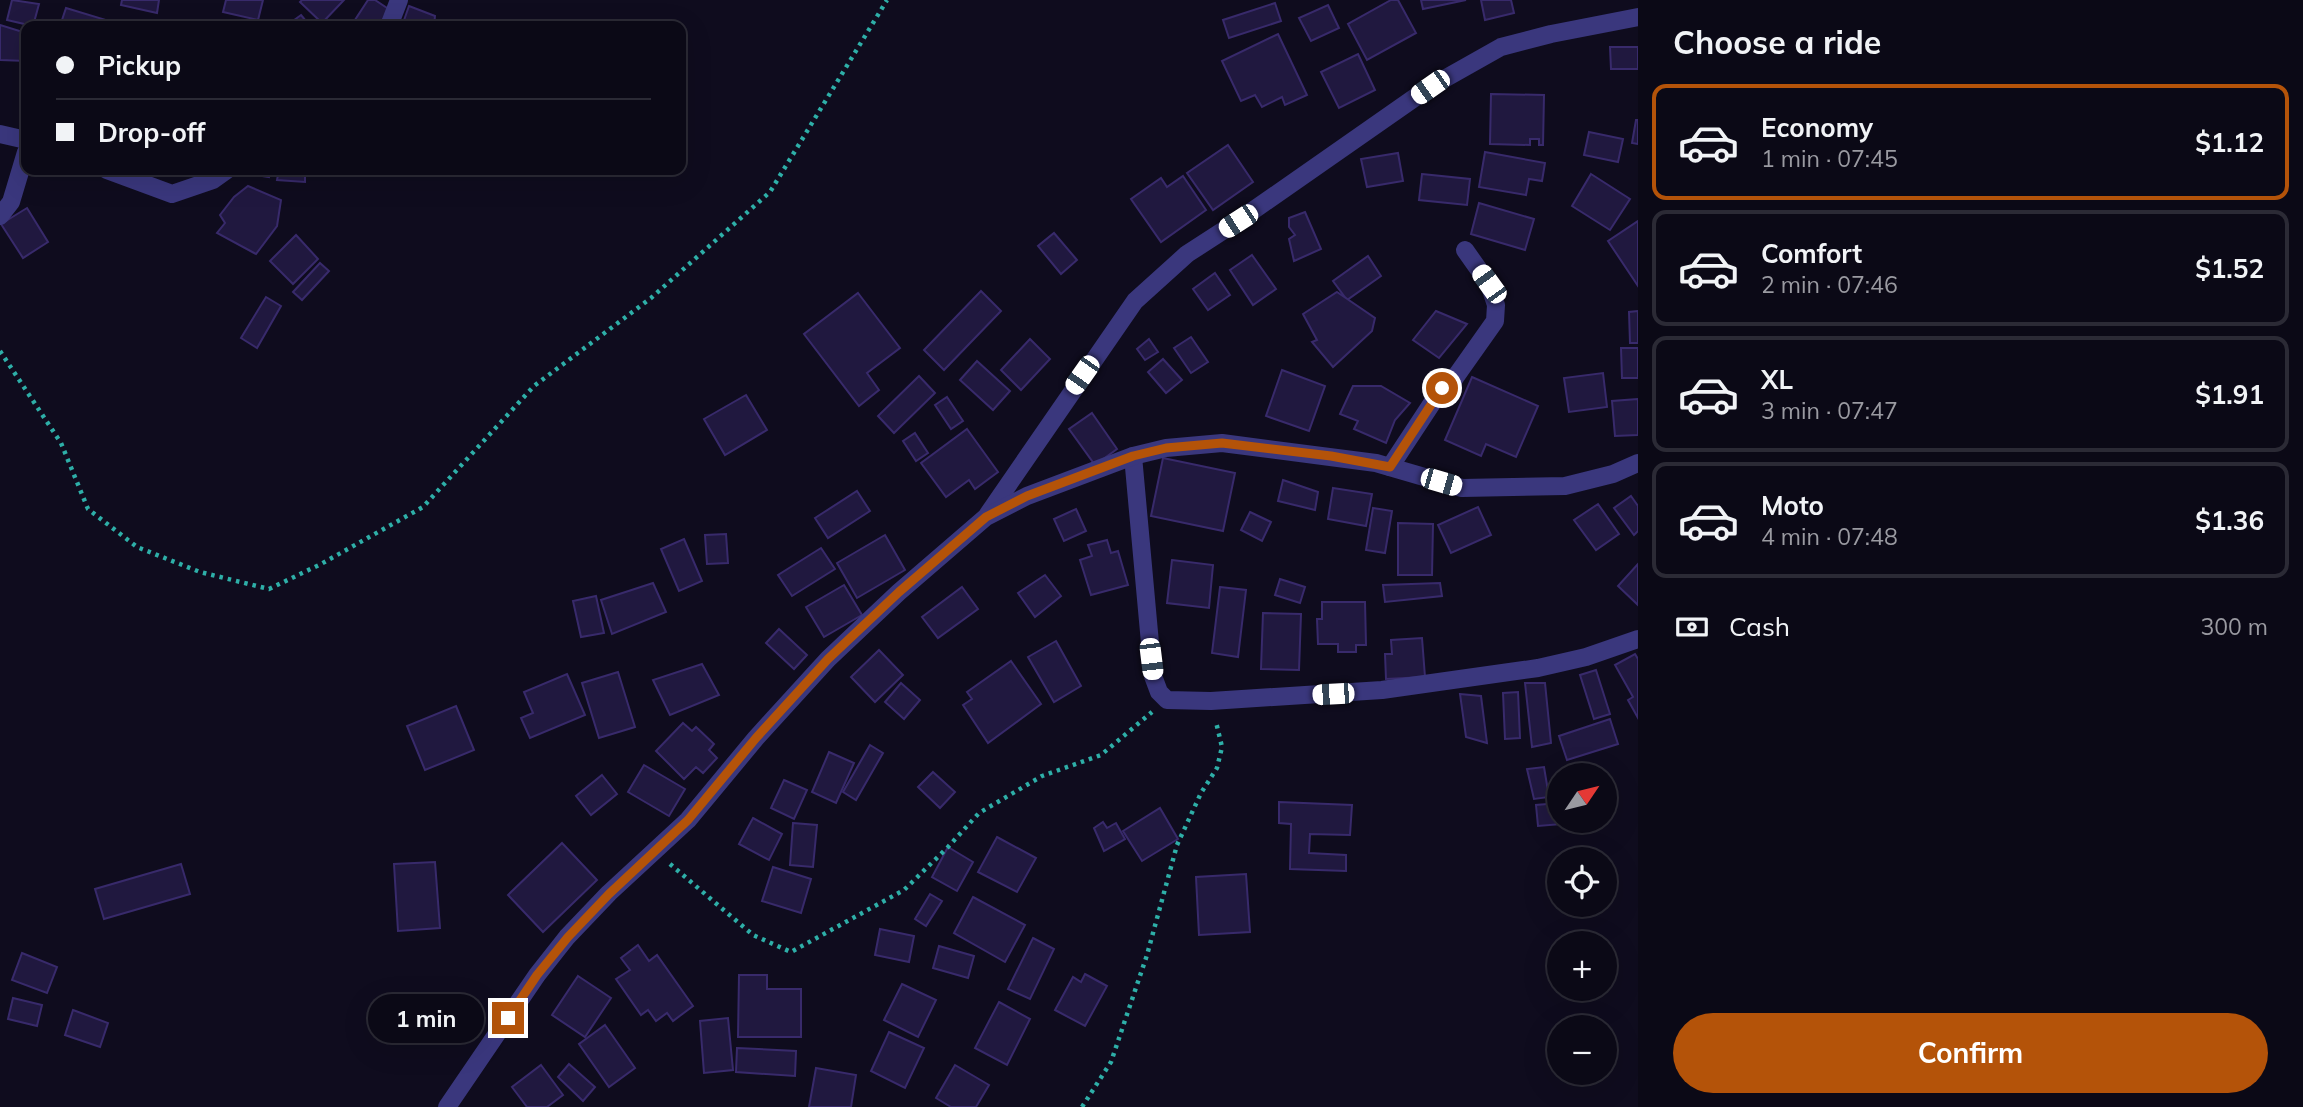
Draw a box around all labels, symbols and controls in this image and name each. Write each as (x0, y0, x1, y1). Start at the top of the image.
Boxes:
text: Choose a ride (1673, 22, 1881, 62)
text: Pickup (98, 49, 181, 82)
car (1407, 66, 1454, 108)
icon: car (1677, 111, 1740, 174)
text: Economy (1761, 111, 1873, 144)
text: Drop-off (98, 116, 205, 149)
text: $1.12 (2195, 126, 2264, 159)
text: 1 min · 07:45 (1761, 144, 1898, 173)
car (1215, 201, 1262, 241)
icon: car (1677, 237, 1740, 300)
text: Comfort (1761, 237, 1862, 270)
text: $1.52 (2195, 252, 2264, 285)
car (1469, 261, 1510, 307)
text: 2 min · 07:46 (1761, 270, 1898, 299)
car (1062, 352, 1103, 398)
icon: car (1677, 363, 1740, 426)
text: XL (1761, 363, 1793, 396)
route start (1426, 372, 1458, 404)
text: $1.91 (2195, 378, 2264, 411)
text: 3 min · 07:47 (1761, 396, 1898, 425)
car (1418, 466, 1465, 498)
icon: car (1677, 489, 1740, 552)
text: Moto (1761, 489, 1824, 522)
text: $1.36 (2195, 504, 2264, 537)
text: 4 min · 07:48 (1761, 522, 1898, 551)
icon: cash (1673, 608, 1711, 646)
text: Cash (1729, 610, 1790, 643)
text: 300 m (2200, 612, 2268, 641)
car (1139, 637, 1164, 681)
car (1312, 682, 1355, 706)
north arrow (1547, 763, 1617, 833)
map controls (1547, 763, 1617, 1085)
button: locate (1547, 847, 1617, 917)
button: + (1547, 931, 1617, 1001)
callout: 1 min (368, 993, 484, 1042)
route end (492, 1002, 524, 1034)
text: 1 min (396, 1004, 456, 1033)
button: Confirm (1673, 1013, 2268, 1093)
button: − (1547, 1015, 1617, 1085)

